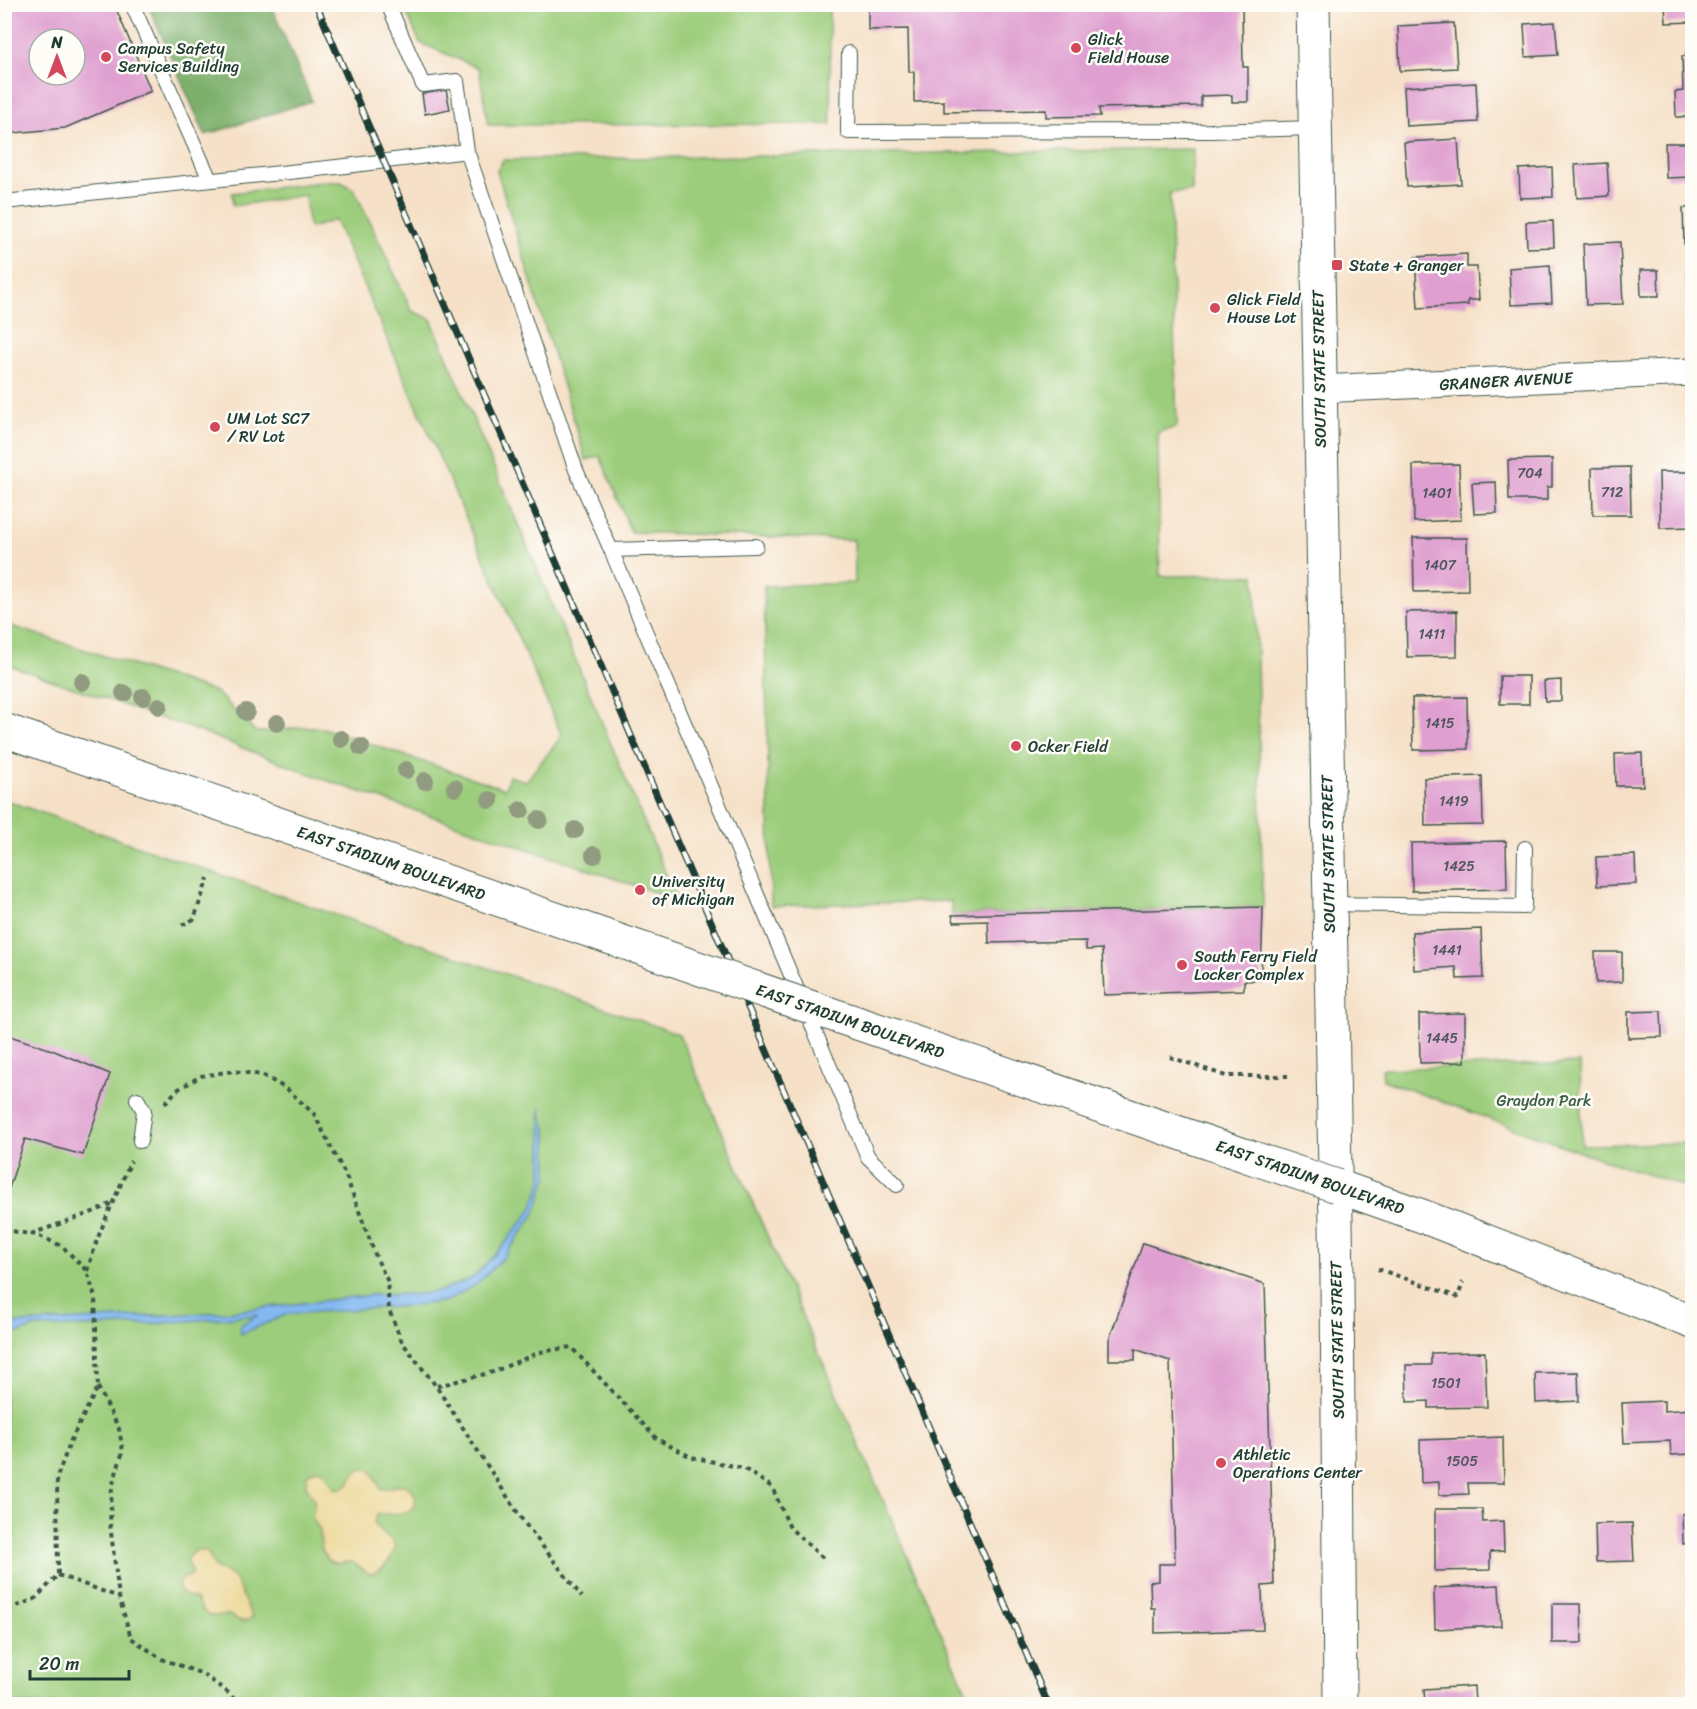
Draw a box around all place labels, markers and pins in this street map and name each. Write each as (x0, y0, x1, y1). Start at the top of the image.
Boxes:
place label: Glick Field House (1088, 25, 1169, 72)
place label: Campus Safety Services Building (118, 34, 239, 81)
marker: Glick Field House (1069, 41, 1083, 55)
marker: Campus Safety Services Building (99, 50, 113, 64)
place label: State + Granger (1349, 251, 1465, 280)
marker: State + Granger (1330, 258, 1344, 272)
place label: Glick Field House Lot (1227, 285, 1302, 332)
marker: Glick Field House Lot (1208, 301, 1222, 315)
place label: UM Lot SC7 / RV Lot (227, 404, 310, 451)
marker: UM Lot SC7 / RV Lot (208, 420, 222, 434)
place label: Ocker Field (1028, 732, 1109, 761)
marker: Ocker Field (1009, 739, 1023, 753)
place label: University of Michigan (652, 867, 735, 914)
marker: University of Michigan (633, 883, 647, 897)
place label: South Ferry Field Locker Complex (1194, 942, 1318, 989)
marker: South Ferry Field Locker Complex (1175, 958, 1189, 972)
place label: Athletic Operations Center (1232, 1440, 1363, 1487)
marker: Athletic Operations Center (1214, 1456, 1228, 1470)

